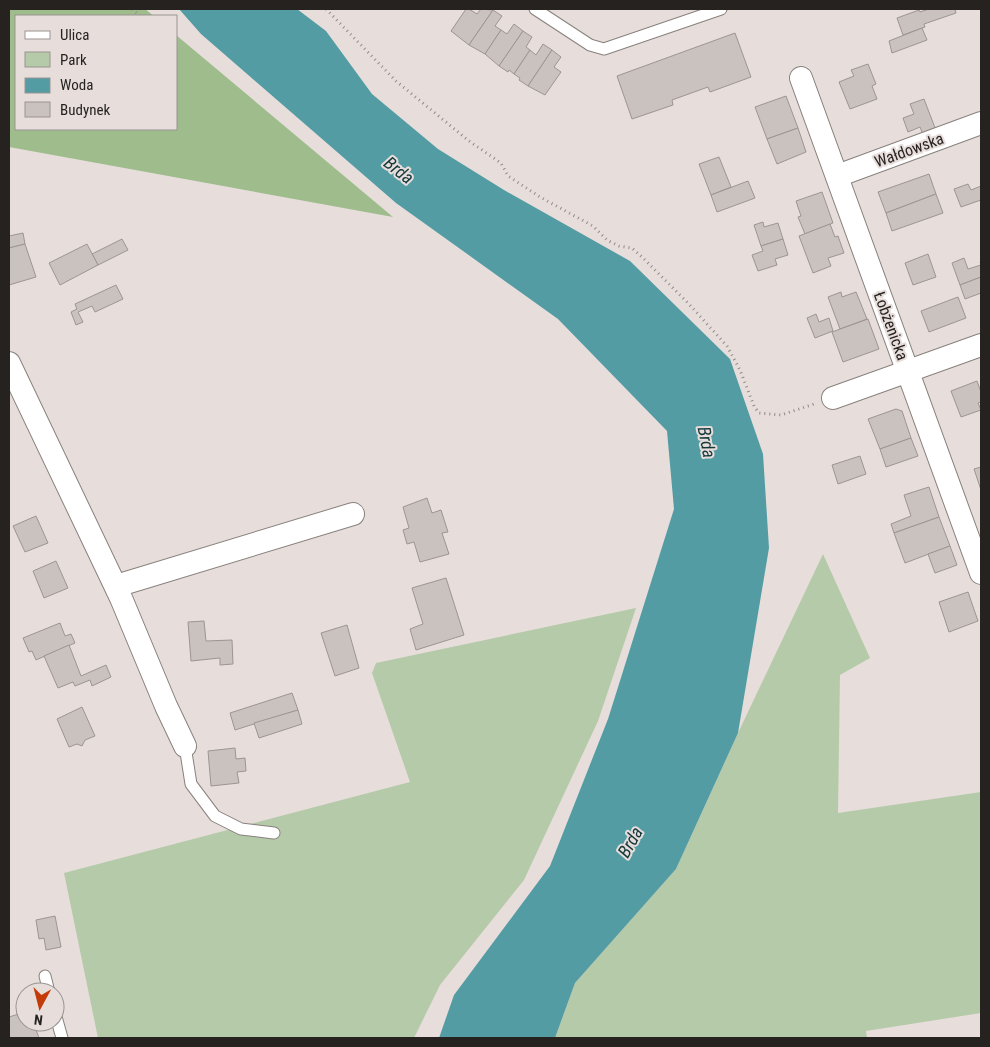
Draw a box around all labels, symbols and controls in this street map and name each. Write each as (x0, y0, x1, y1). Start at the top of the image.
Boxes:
legend (15, 15, 178, 130)
text: Ulica (60, 26, 89, 44)
text: Park (60, 51, 87, 69)
text: Woda (60, 76, 93, 94)
text: Budynek (60, 101, 110, 119)
street label: Wałdowska (872, 129, 946, 171)
water label: Brda (380, 152, 418, 188)
street label: Łobżenicka (870, 289, 912, 363)
water label: Brda (694, 424, 720, 460)
water label: Brda (613, 823, 647, 861)
north arrow (15, 982, 65, 1032)
text: N (33, 1011, 44, 1028)

